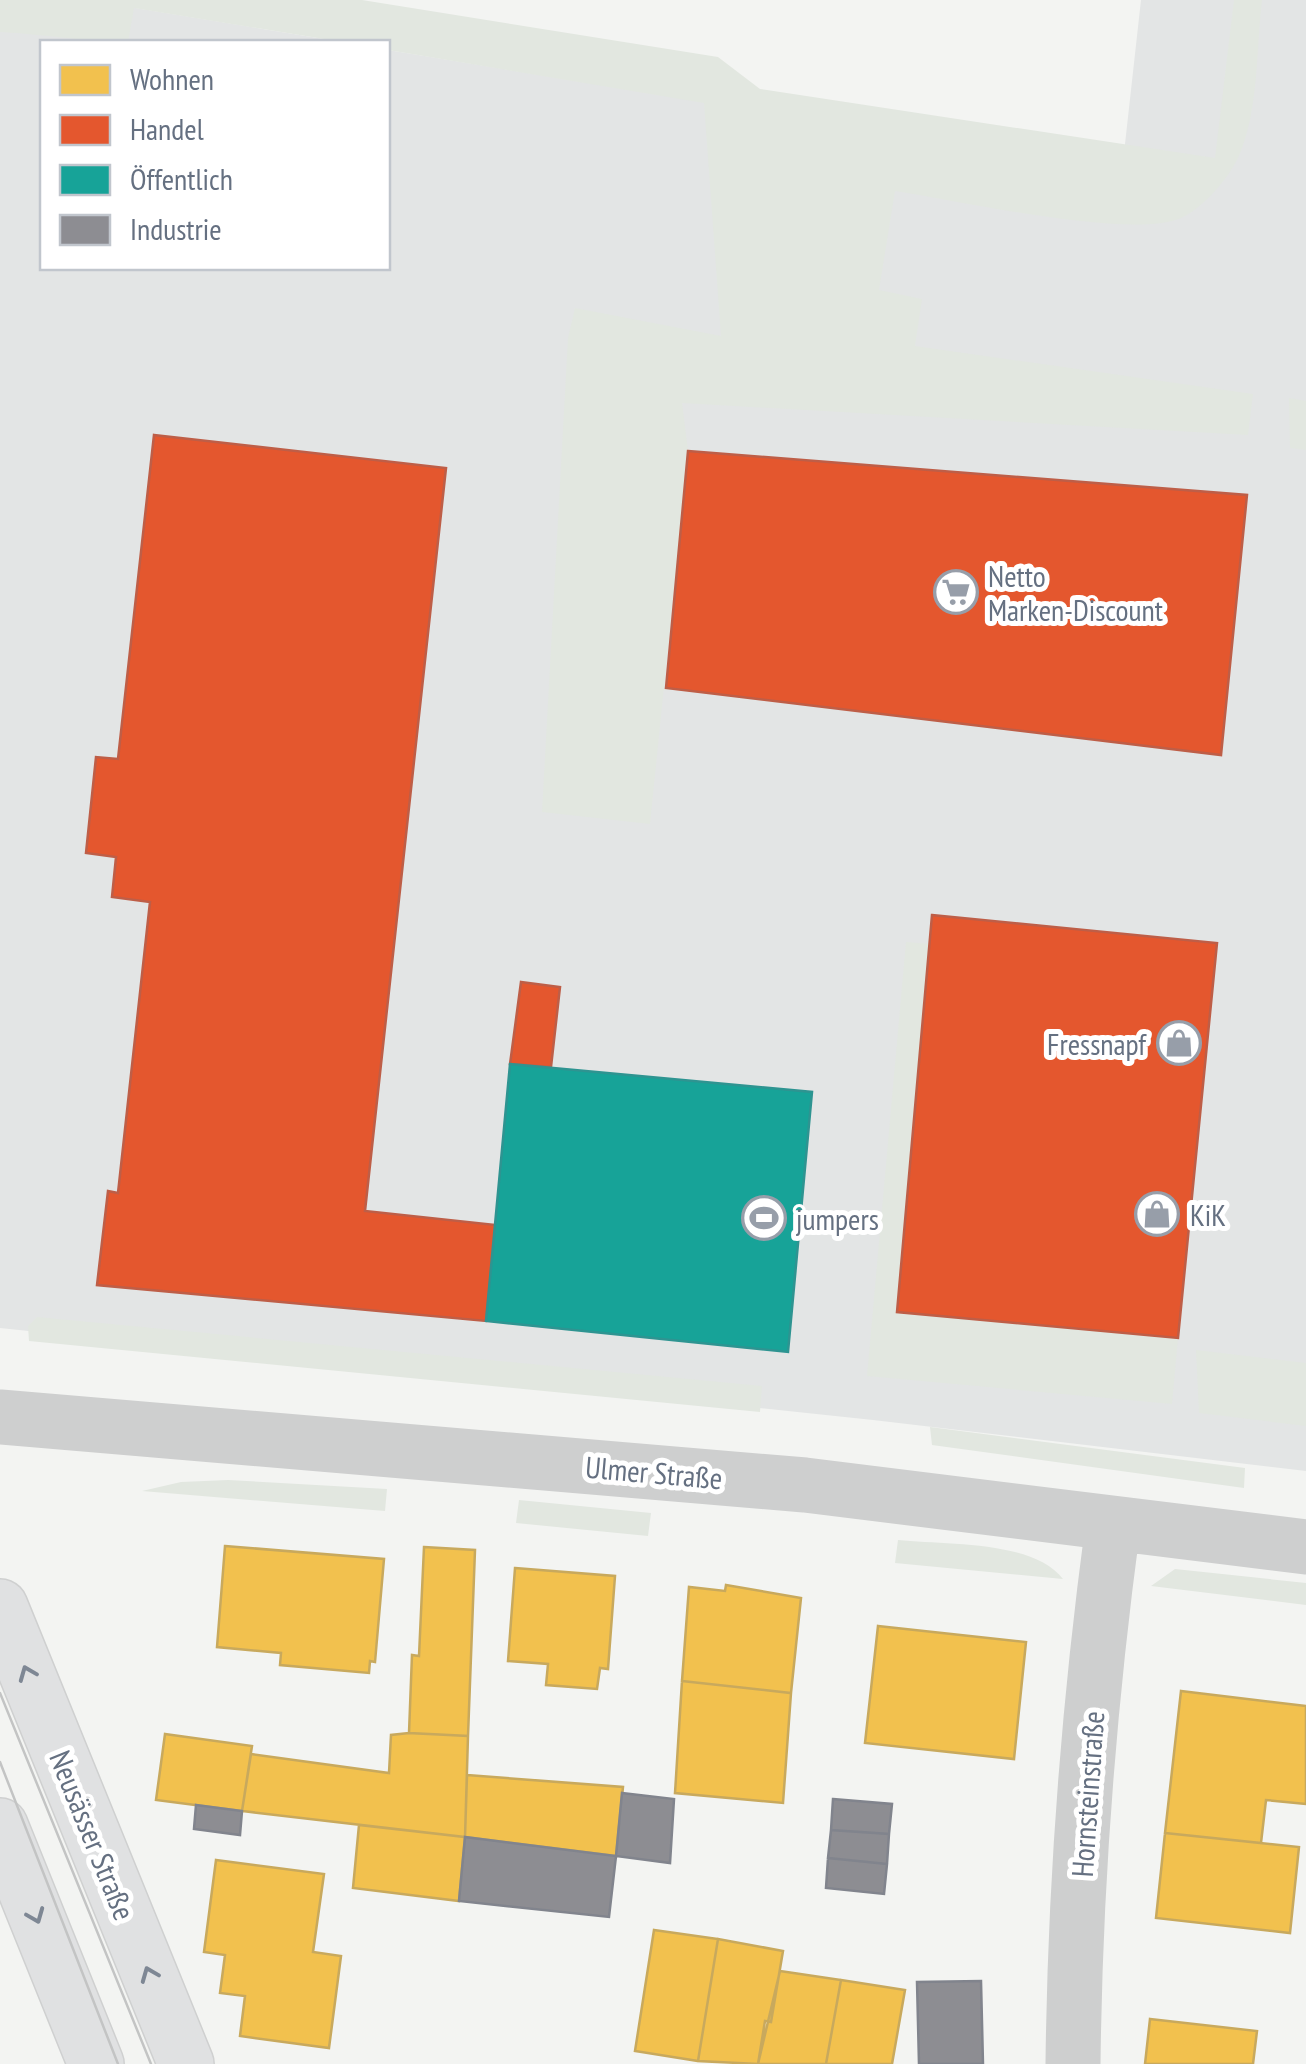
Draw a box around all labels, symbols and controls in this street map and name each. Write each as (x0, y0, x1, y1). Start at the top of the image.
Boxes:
legend (40, 40, 390, 270)
text: Wohnen (130, 59, 214, 98)
text: Handel (130, 109, 204, 148)
text: Öffentlich (130, 159, 233, 198)
text: Industrie (130, 209, 222, 248)
place label: Netto Marken-Discount (988, 556, 1164, 629)
supermarket icon: Netto Marken-Discount (933, 569, 979, 615)
shop icon: Fressnapf (1156, 1020, 1202, 1066)
place label: Fressnapf (1047, 1024, 1147, 1063)
shop icon: KiK (1134, 1191, 1180, 1237)
sports icon: jumpers (741, 1195, 787, 1241)
place label: KiK (1190, 1195, 1226, 1234)
place label: jumpers (796, 1199, 879, 1238)
street label: Ulmer Straße (584, 1447, 724, 1497)
one-way arrow (18, 1665, 38, 1683)
street label: Hornsteinstraße (1062, 1710, 1112, 1878)
street label: Neusässer Straße (41, 1745, 145, 1925)
one-way arrow (25, 1907, 45, 1924)
one-way arrow (141, 1966, 161, 1984)

